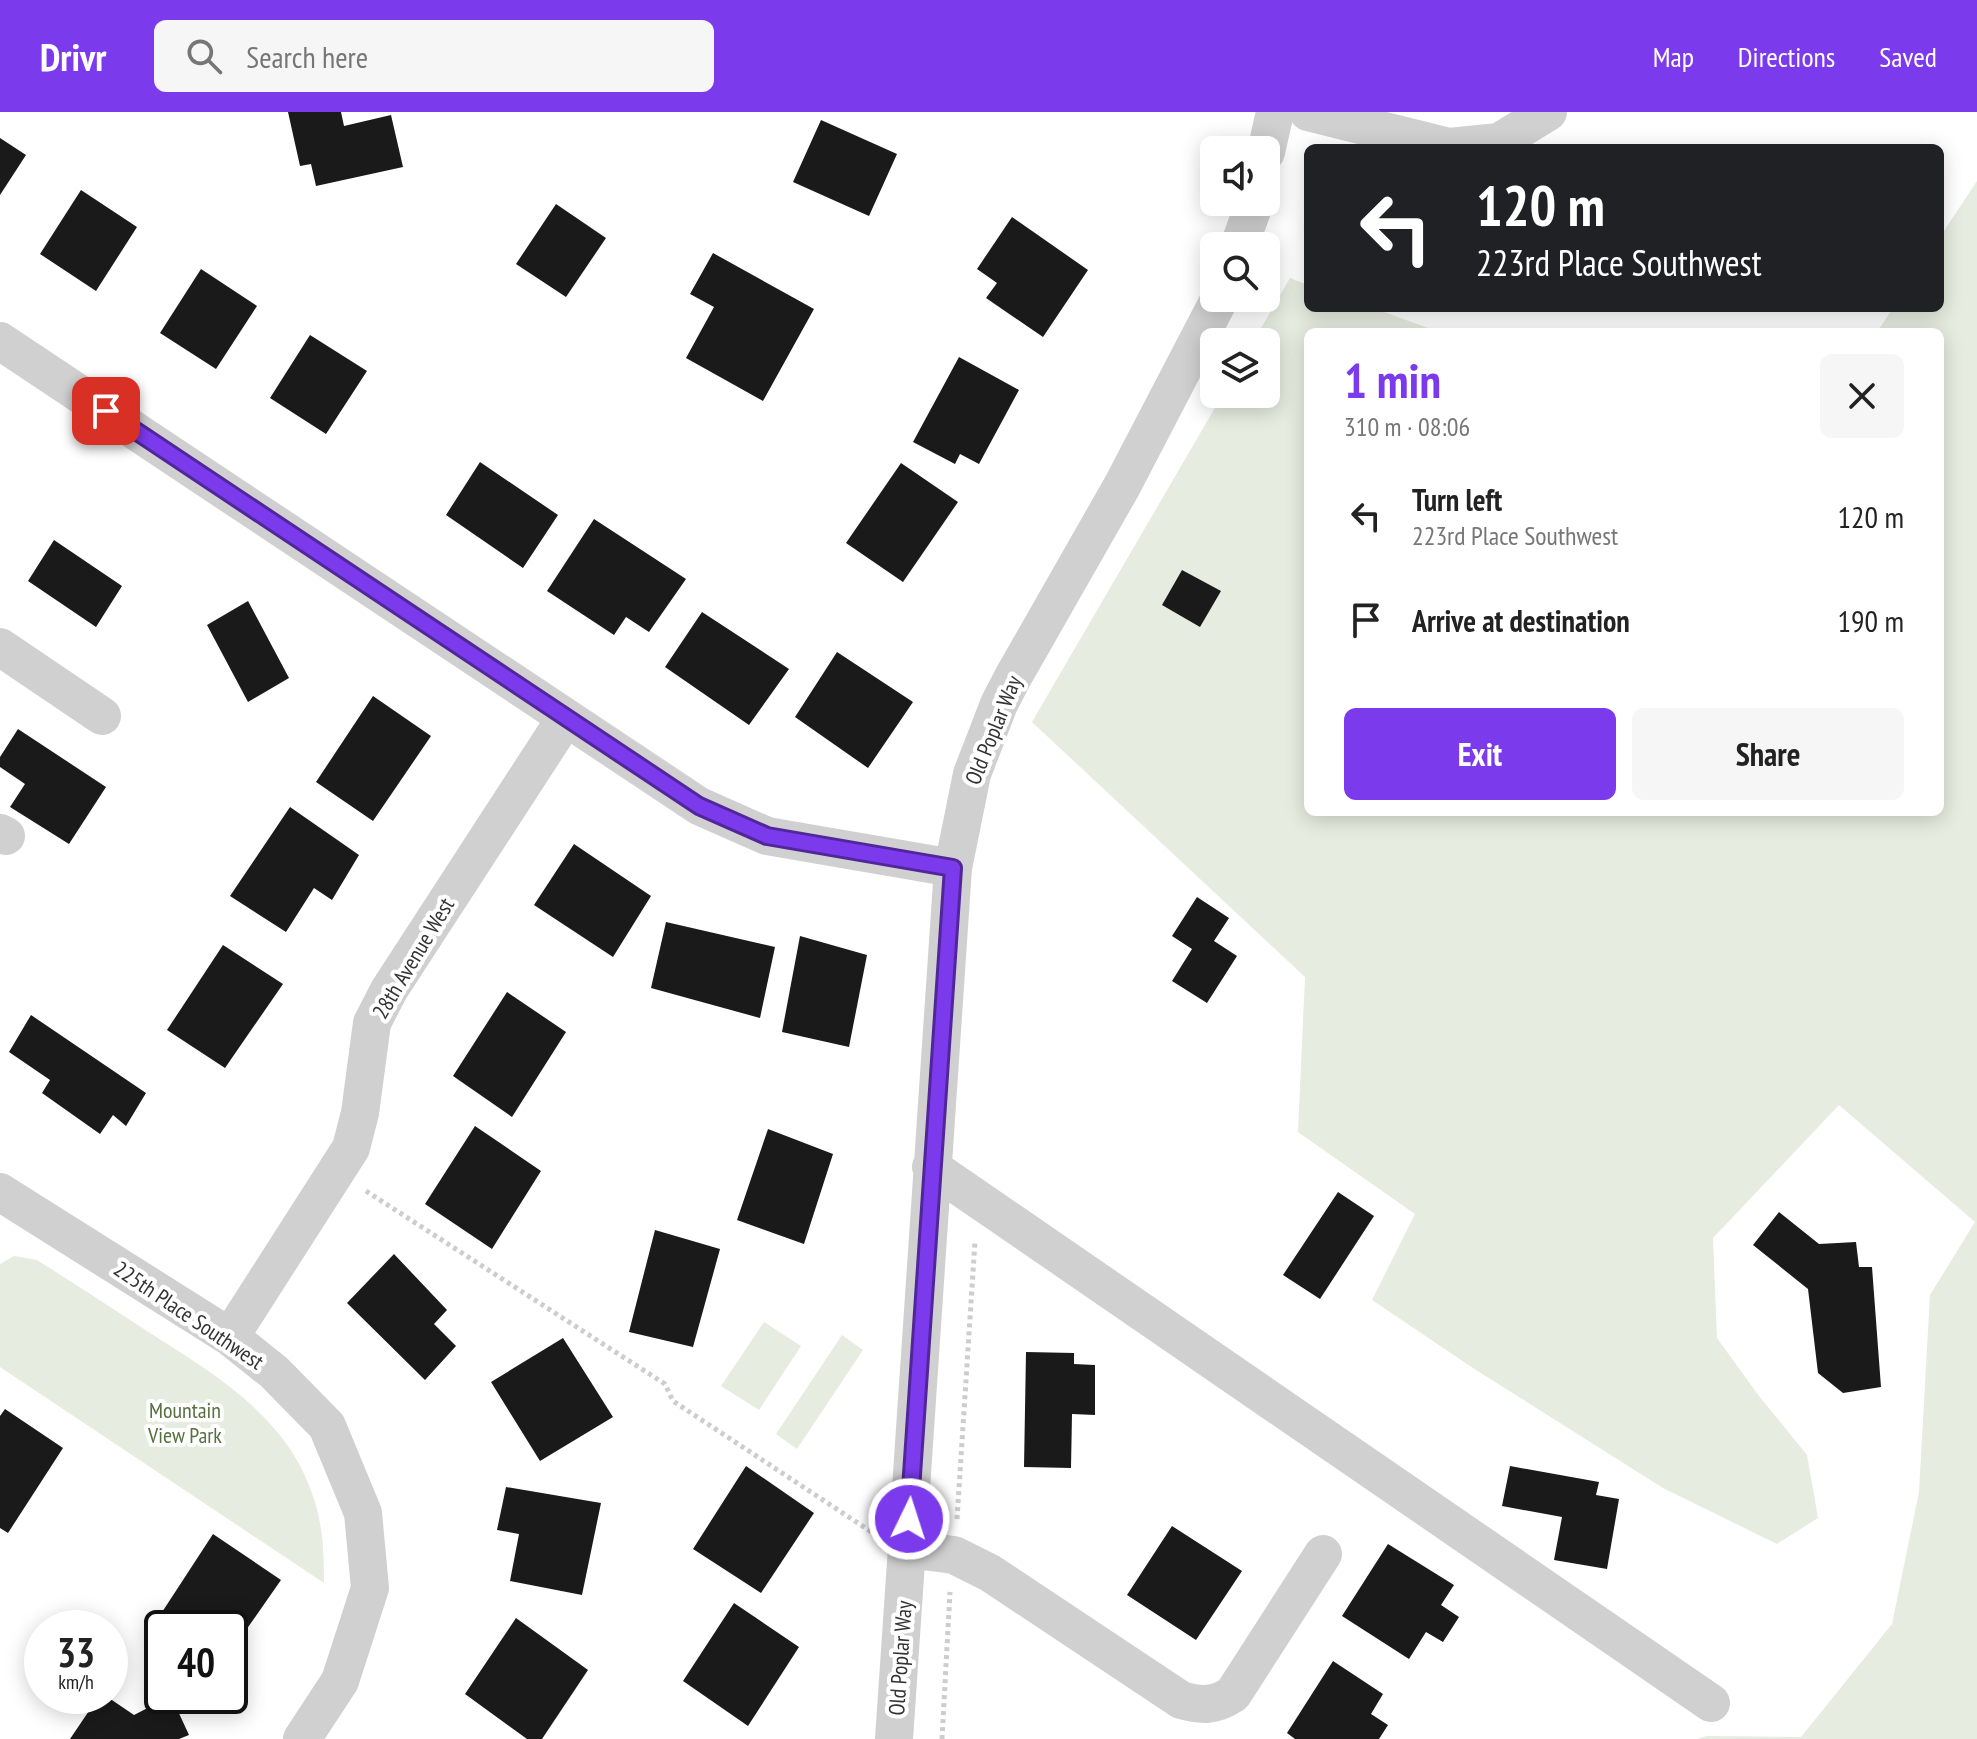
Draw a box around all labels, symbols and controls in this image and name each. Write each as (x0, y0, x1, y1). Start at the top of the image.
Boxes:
search box (154, 20, 714, 92)
text: Drivr (40, 32, 106, 81)
icon: search (182, 34, 226, 78)
text: Search here (246, 37, 368, 76)
text: Map (1653, 38, 1694, 75)
text: Directions (1738, 38, 1835, 75)
text: Saved (1879, 38, 1937, 75)
map controls (1200, 136, 1280, 408)
button: sound (1200, 136, 1280, 216)
text: 120 m (1476, 169, 1605, 241)
icon: left (1344, 176, 1448, 280)
button: search (1200, 232, 1280, 312)
text: 223rd Place Southwest (1476, 239, 1762, 286)
button: layers (1200, 328, 1280, 408)
text: 1 min (1344, 349, 1441, 411)
button: close (1820, 354, 1904, 438)
pin (72, 377, 140, 445)
icon: arrive (84, 389, 128, 433)
text: 310 m · 08:06 (1344, 410, 1470, 443)
text: Turn left (1412, 480, 1502, 519)
icon: left (1344, 494, 1388, 538)
text: 120 m (1838, 497, 1904, 536)
text: 223rd Place Southwest (1412, 519, 1618, 552)
icon: arrive (1344, 598, 1388, 642)
text: Arrive at destination (1412, 601, 1630, 640)
text: 190 m (1838, 601, 1904, 640)
street label: Old Poplar Way (958, 671, 1028, 789)
button: Exit (1344, 708, 1616, 800)
button: Share (1632, 708, 1904, 800)
street label: 28th Avenue West (366, 892, 460, 1024)
street label: 225th Place Southwest (109, 1255, 269, 1375)
park label: Mountain View Park (147, 1396, 222, 1449)
position arrow (867, 1477, 951, 1561)
street label: Old Poplar Way (882, 1599, 918, 1716)
speed limit sign: 40 (144, 1610, 248, 1714)
text: 33 (57, 1626, 95, 1678)
text: km/h (58, 1669, 94, 1695)

